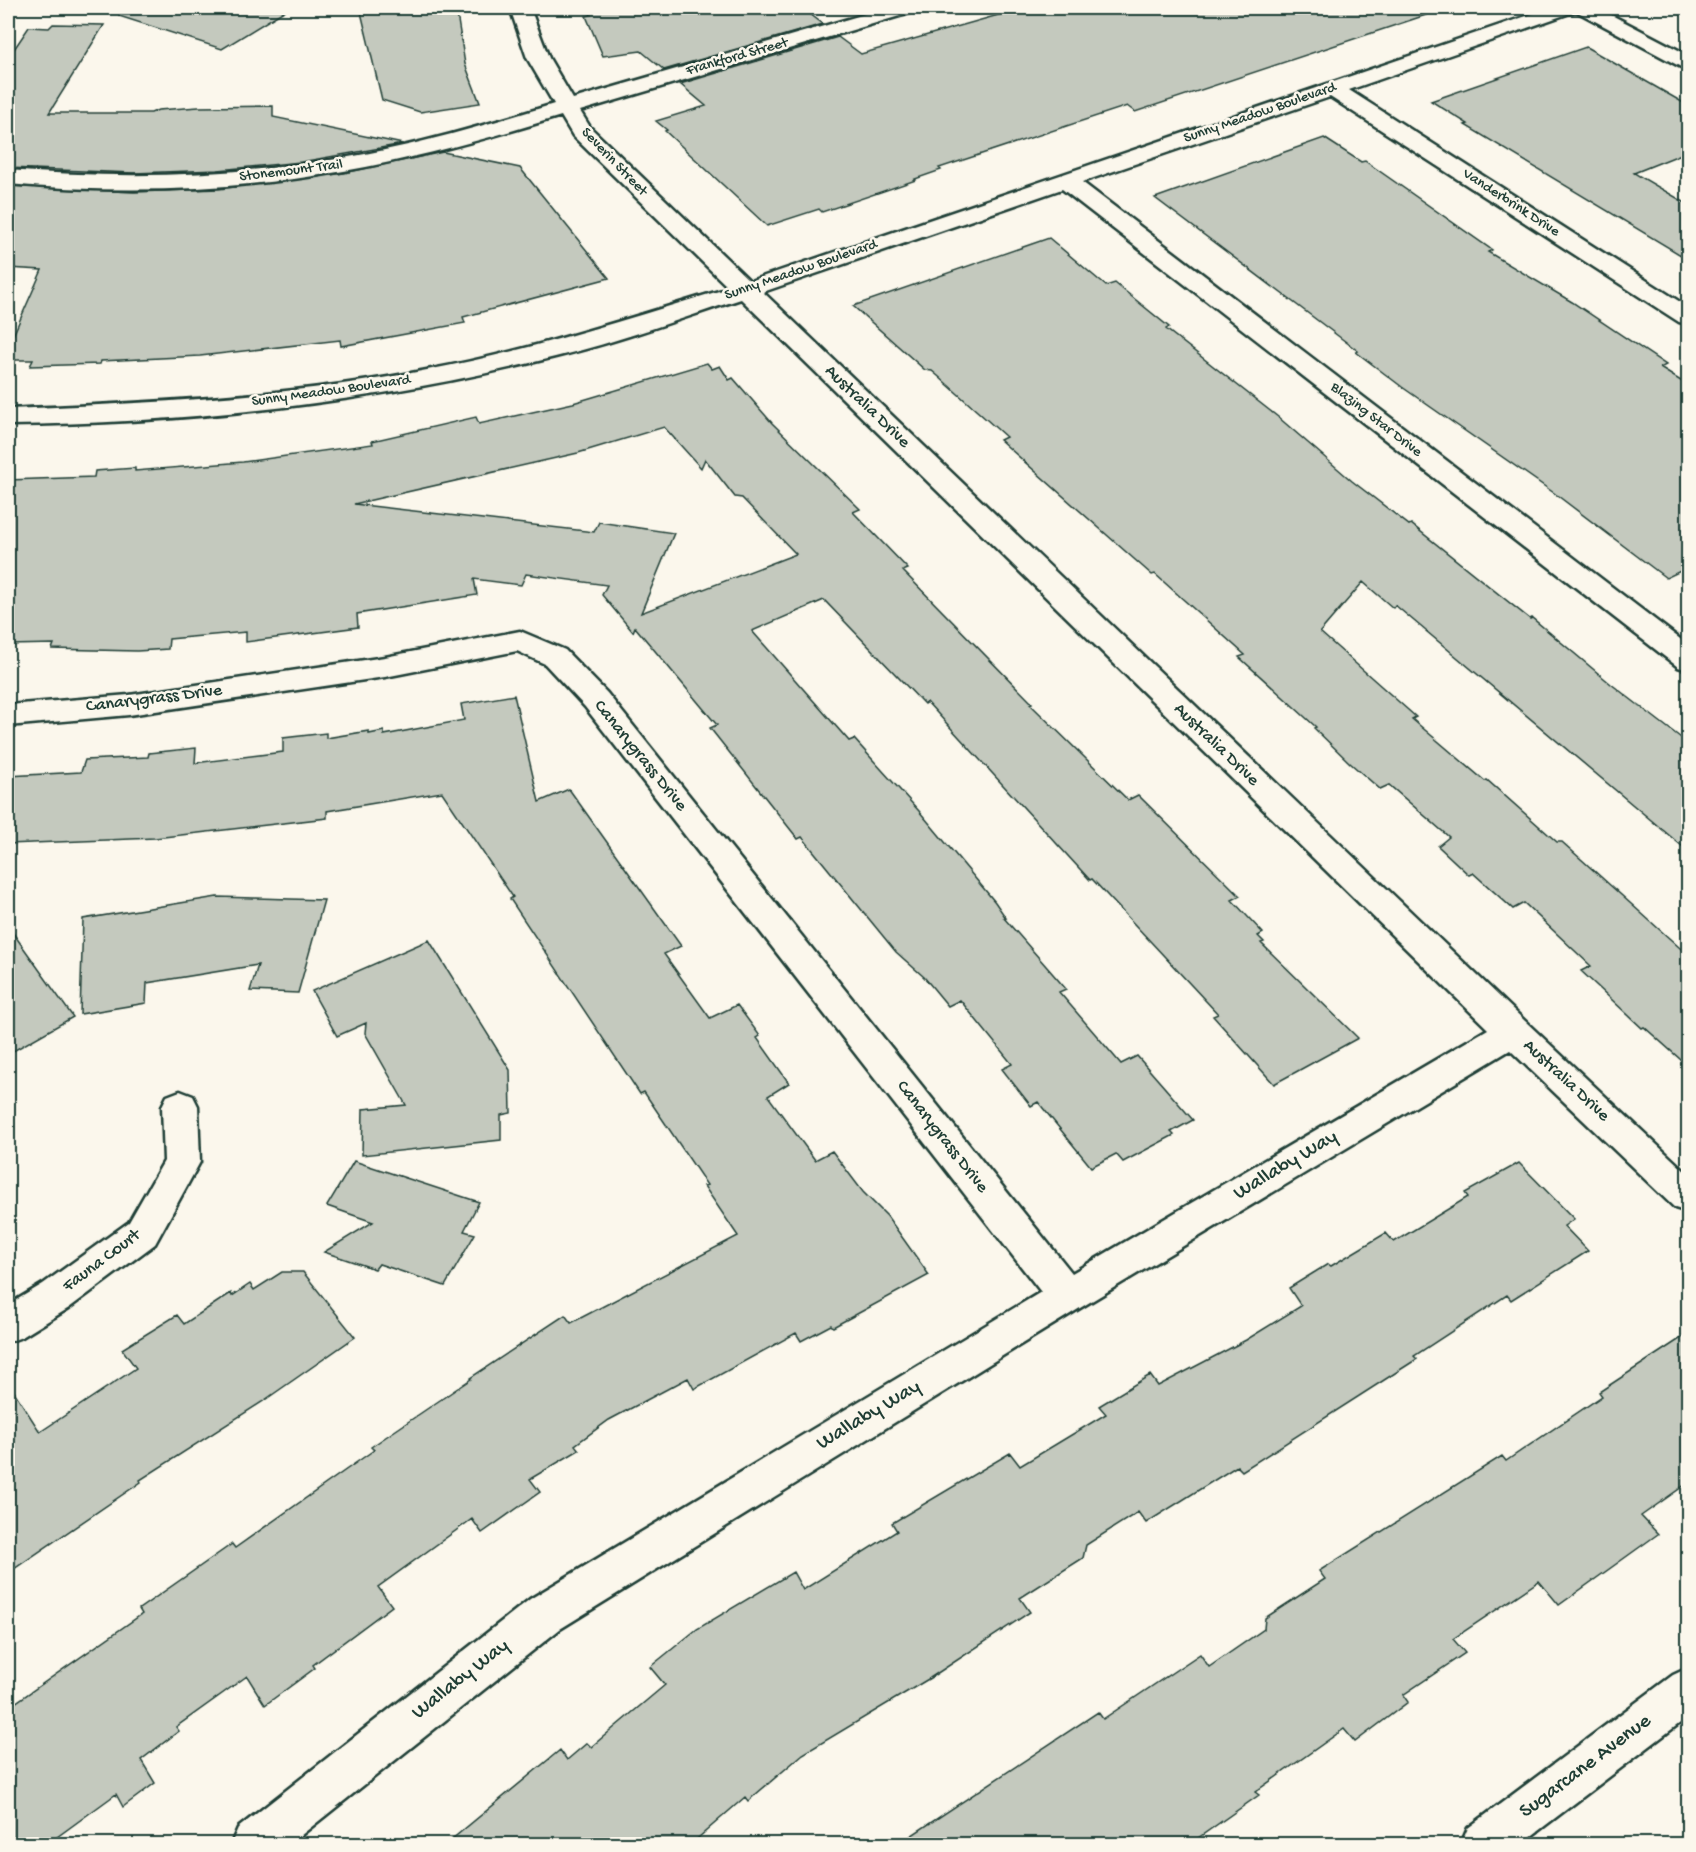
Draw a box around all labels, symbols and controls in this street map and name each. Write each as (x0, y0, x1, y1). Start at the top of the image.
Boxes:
street label: Frankford Street (683, 33, 792, 80)
street label: Sunny Meadow Boulevard (1181, 78, 1340, 148)
street label: Severin Street (577, 124, 652, 201)
street label: Stonemount Trail (238, 156, 344, 186)
street label: Vanderbrink Drive (1458, 164, 1563, 241)
street label: Sunny Meadow Boulevard (722, 235, 881, 305)
street label: Australia Drive (820, 361, 915, 454)
street label: Sunny Meadow Boulevard (251, 371, 413, 411)
street label: Blazing Star Drive (1326, 378, 1426, 462)
street label: Canarygrass Drive (85, 680, 224, 718)
street label: Canarygrass Drive (589, 696, 692, 816)
street label: Australia Drive (1169, 699, 1264, 792)
street label: Australia Drive (1518, 1036, 1614, 1127)
street label: Canarygrass Drive (892, 1077, 993, 1198)
street label: Wallaby Way (1230, 1125, 1342, 1207)
street label: Fauna Court (58, 1224, 146, 1298)
street label: Wallaby Way (813, 1375, 925, 1457)
street label: Wallaby Way (407, 1634, 515, 1726)
street label: Sugarcane Avenue (1515, 1709, 1658, 1825)

